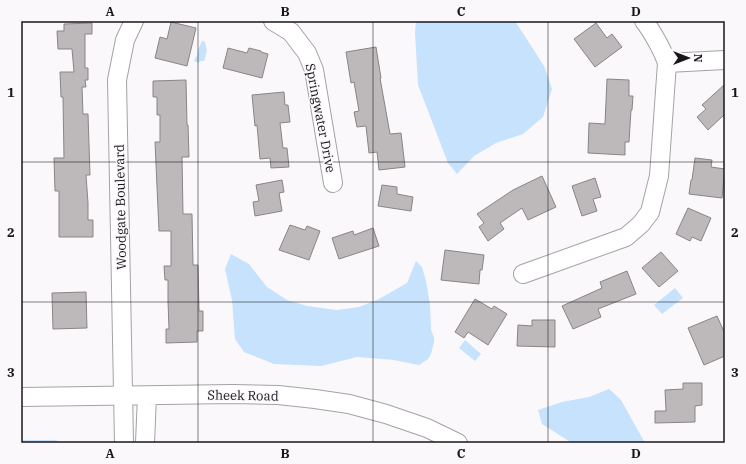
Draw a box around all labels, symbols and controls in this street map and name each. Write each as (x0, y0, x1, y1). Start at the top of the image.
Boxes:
text: A (105, 3, 115, 20)
text: B (280, 3, 290, 20)
text: C (457, 3, 466, 20)
text: D (631, 3, 641, 20)
north arrow (668, 38, 708, 78)
text: N (691, 54, 705, 63)
street label: Springwater Drive (302, 62, 339, 174)
text: 1 (7, 84, 15, 101)
text: 1 (731, 84, 739, 101)
street label: Woodgate Boulevard (111, 144, 130, 270)
text: 2 (7, 224, 15, 241)
text: 2 (731, 224, 739, 241)
text: 3 (7, 364, 15, 381)
text: 3 (731, 364, 739, 381)
street label: Sheek Road (207, 386, 279, 405)
text: A (105, 445, 115, 462)
text: B (280, 445, 290, 462)
text: C (457, 445, 466, 462)
text: D (631, 445, 641, 462)

